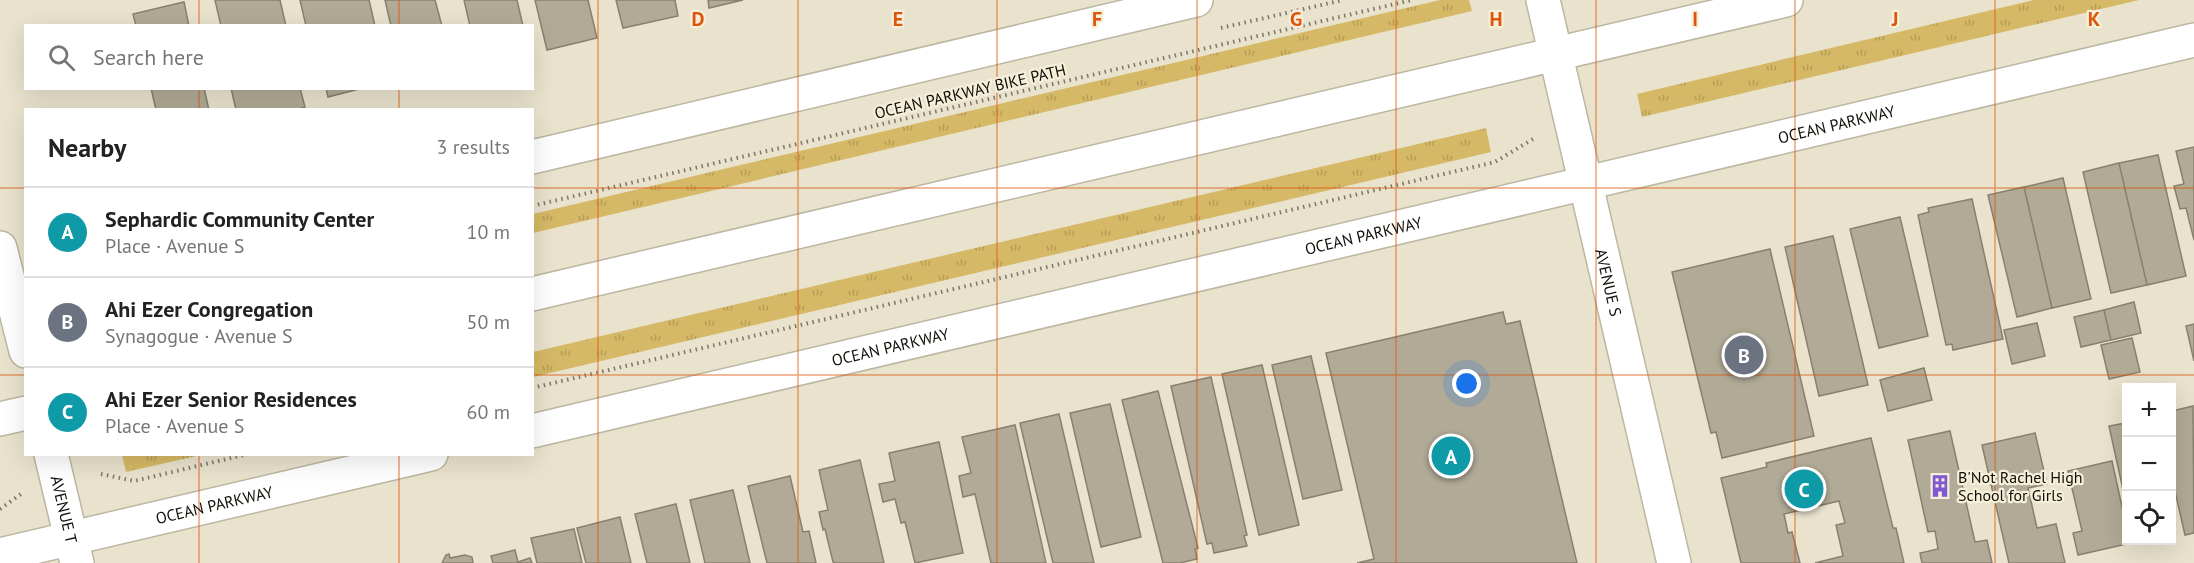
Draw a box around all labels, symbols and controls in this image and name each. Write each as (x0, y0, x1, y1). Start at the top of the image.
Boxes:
text: D (692, 6, 705, 32)
text: E (893, 6, 903, 32)
text: F (1092, 6, 1102, 32)
text: G (1290, 6, 1302, 32)
text: H (1489, 6, 1503, 32)
text: I (1692, 6, 1698, 32)
text: J (1891, 6, 1898, 32)
text: K (2088, 6, 2101, 32)
search box (24, 24, 534, 90)
icon: search (45, 41, 78, 74)
text: Search here (93, 43, 204, 71)
street label: OCEAN PARKWAY BIKE PATH (872, 59, 1068, 123)
street label: OCEAN PARKWAY (1776, 101, 1897, 148)
text: Nearby (48, 131, 126, 164)
text: 3 results (437, 134, 510, 160)
text: Sephardic Community Center (105, 205, 374, 233)
street label: OCEAN PARKWAY (1303, 212, 1424, 259)
text: A (61, 219, 74, 245)
text: 10 m (467, 219, 510, 245)
text: Place · Avenue S (105, 233, 244, 259)
street label: AVENUE S (1591, 247, 1626, 318)
text: Ahi Ezer Congregation (105, 295, 313, 323)
text: B (62, 309, 73, 335)
text: 50 m (467, 309, 510, 335)
text: Synagogue · Avenue S (105, 323, 293, 349)
street label: OCEAN PARKWAY (830, 323, 951, 370)
pin: B (1724, 332, 1764, 378)
your location (1452, 369, 1481, 398)
map controls (2122, 383, 2176, 545)
button: + (2122, 383, 2176, 437)
text: Ahi Ezer Senior Residences (105, 385, 357, 413)
text: C (62, 399, 73, 425)
text: 60 m (467, 399, 510, 425)
text: Place · Avenue S (105, 413, 244, 439)
pin: A (1432, 434, 1470, 478)
button: − (2122, 437, 2176, 491)
pin: C (1784, 466, 1824, 512)
place label: B'Not Rachel High School for Girls (1958, 467, 2083, 505)
building icon: B'Not Rachel High School for Girls (1927, 473, 1953, 499)
street label: AVENUE T (47, 474, 82, 545)
street label: OCEAN PARKWAY (154, 481, 275, 528)
button: locate (2122, 491, 2176, 545)

